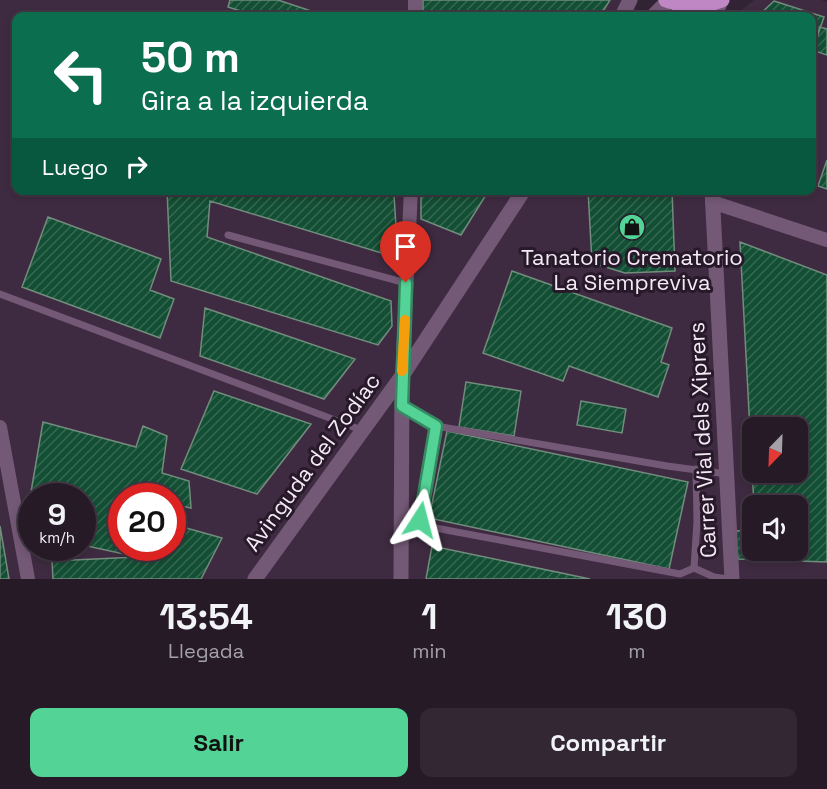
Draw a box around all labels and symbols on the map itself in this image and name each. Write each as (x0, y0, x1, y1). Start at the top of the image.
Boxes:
shop icon: Tanatorio Crematorio La Siempreviva (617, 212, 647, 242)
pin (380, 221, 431, 283)
place label: Tanatorio Crematorio La Siempreviva (521, 243, 743, 296)
street label: Carrer Vial dels Xiprers (682, 321, 722, 559)
street label: Avinguda del Zodíac (238, 367, 386, 557)
north arrow (742, 417, 808, 483)
speed limit sign: 20 (108, 483, 186, 561)
position arrow (388, 488, 452, 552)

